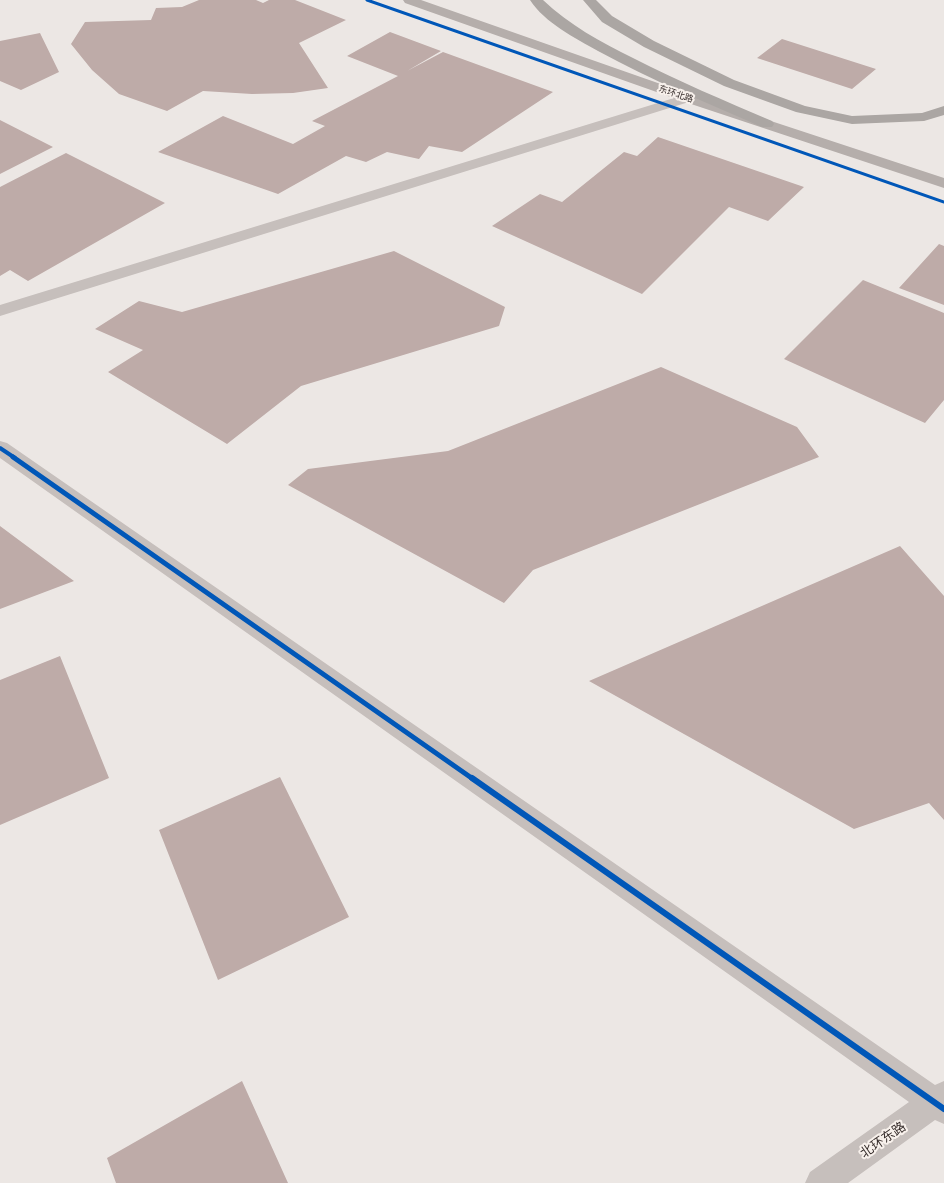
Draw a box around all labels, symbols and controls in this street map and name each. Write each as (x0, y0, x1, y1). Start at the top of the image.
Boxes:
street label: 东环北路 (657, 83, 695, 105)
street label: 北环东路 (857, 1119, 909, 1161)

